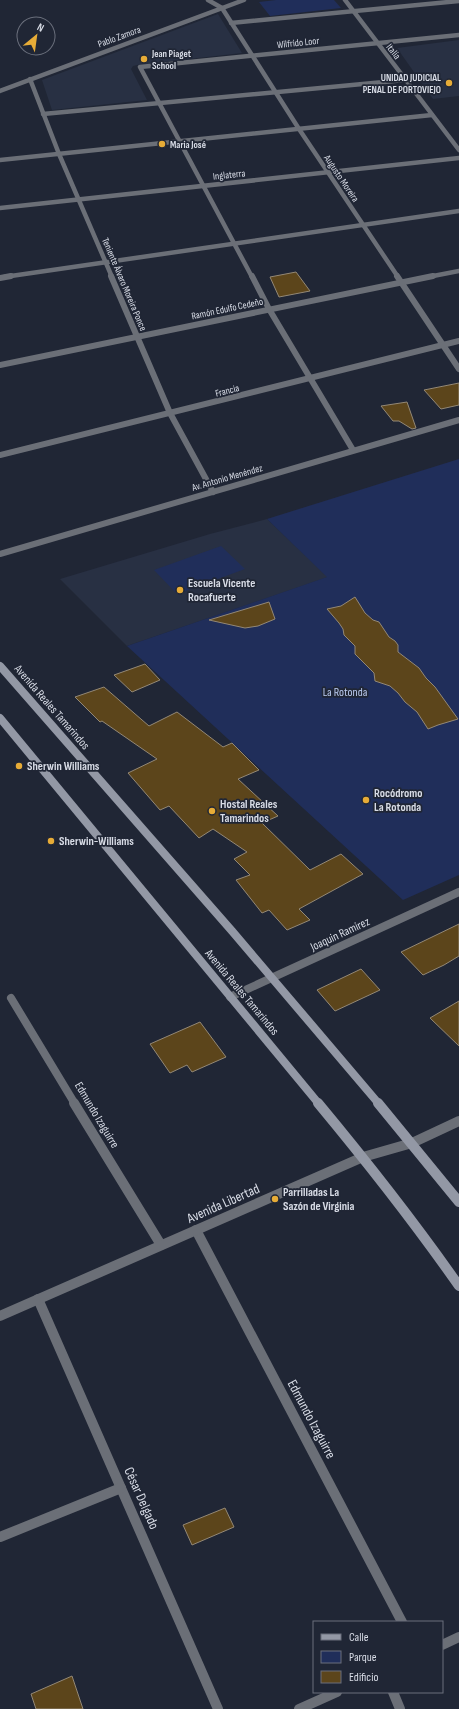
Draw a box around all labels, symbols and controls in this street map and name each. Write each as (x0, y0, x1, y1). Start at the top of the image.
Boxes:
north arrow (16, 16, 56, 56)
text: N (35, 21, 46, 35)
street label: Pablo Zamora (96, 24, 143, 50)
street label: Wilfrido Loor (276, 35, 320, 51)
street label: Italia (383, 41, 403, 62)
place label: Jean Piaget School (151, 48, 192, 72)
marker: Jean Piaget School (139, 54, 149, 64)
place label: UNIDAD JUDICIAL PENAL DE PORTOVIEJO (363, 72, 441, 96)
marker: UNIDAD JUDICIAL PENAL DE PORTOVIEJO (444, 78, 454, 88)
marker: Maria José (157, 139, 167, 149)
place label: Maria José (170, 139, 206, 151)
street label: Augusto Moreira (320, 152, 361, 204)
street label: Inglaterra (212, 167, 246, 183)
street label: Teniente Álvaro Moreira Ponce (99, 236, 149, 333)
street label: Ramón Edulfo Cedeño (190, 296, 264, 322)
street label: Francia (214, 382, 241, 400)
street label: Av. Antonio Menéndez (190, 462, 264, 494)
place label: Escuela Vicente Rocafuerte (188, 576, 255, 605)
marker: Escuela Vicente Rocafuerte (175, 585, 185, 595)
street label: Avenida Reales Tamarindos (10, 661, 93, 753)
park label: La Rotonda (323, 685, 368, 700)
place label: Sherwin Williams (27, 759, 100, 774)
marker: Sherwin Williams (14, 761, 24, 771)
place label: Rocódromo La Rotonda (374, 786, 422, 815)
marker: Rocódromo La Rotonda (361, 795, 371, 805)
place label: Hostal Reales Tamarindos (220, 797, 278, 826)
marker: Hostal Reales Tamarindos (207, 806, 217, 816)
place label: Sherwin-Williams (59, 834, 134, 849)
marker: Sherwin-Williams (46, 836, 56, 846)
street label: Joaquin Ramirez (307, 914, 373, 955)
street label: Avenida Reales Tamarindos (201, 946, 282, 1038)
street label: Edmundo Izaguirre (71, 1079, 122, 1151)
street label: Avenida Libertad (183, 1180, 262, 1227)
place label: Parrilladas La Sazón de Virginia (283, 1185, 354, 1214)
marker: Parrilladas La Sazón de Virginia (270, 1194, 280, 1204)
street label: Edmundo Izaguirre (284, 1377, 339, 1462)
street label: César Delgado (120, 1464, 163, 1532)
legend (313, 1621, 443, 1693)
text: Calle (349, 1630, 369, 1645)
text: Parque (349, 1650, 377, 1665)
text: Edificio (349, 1670, 378, 1685)

